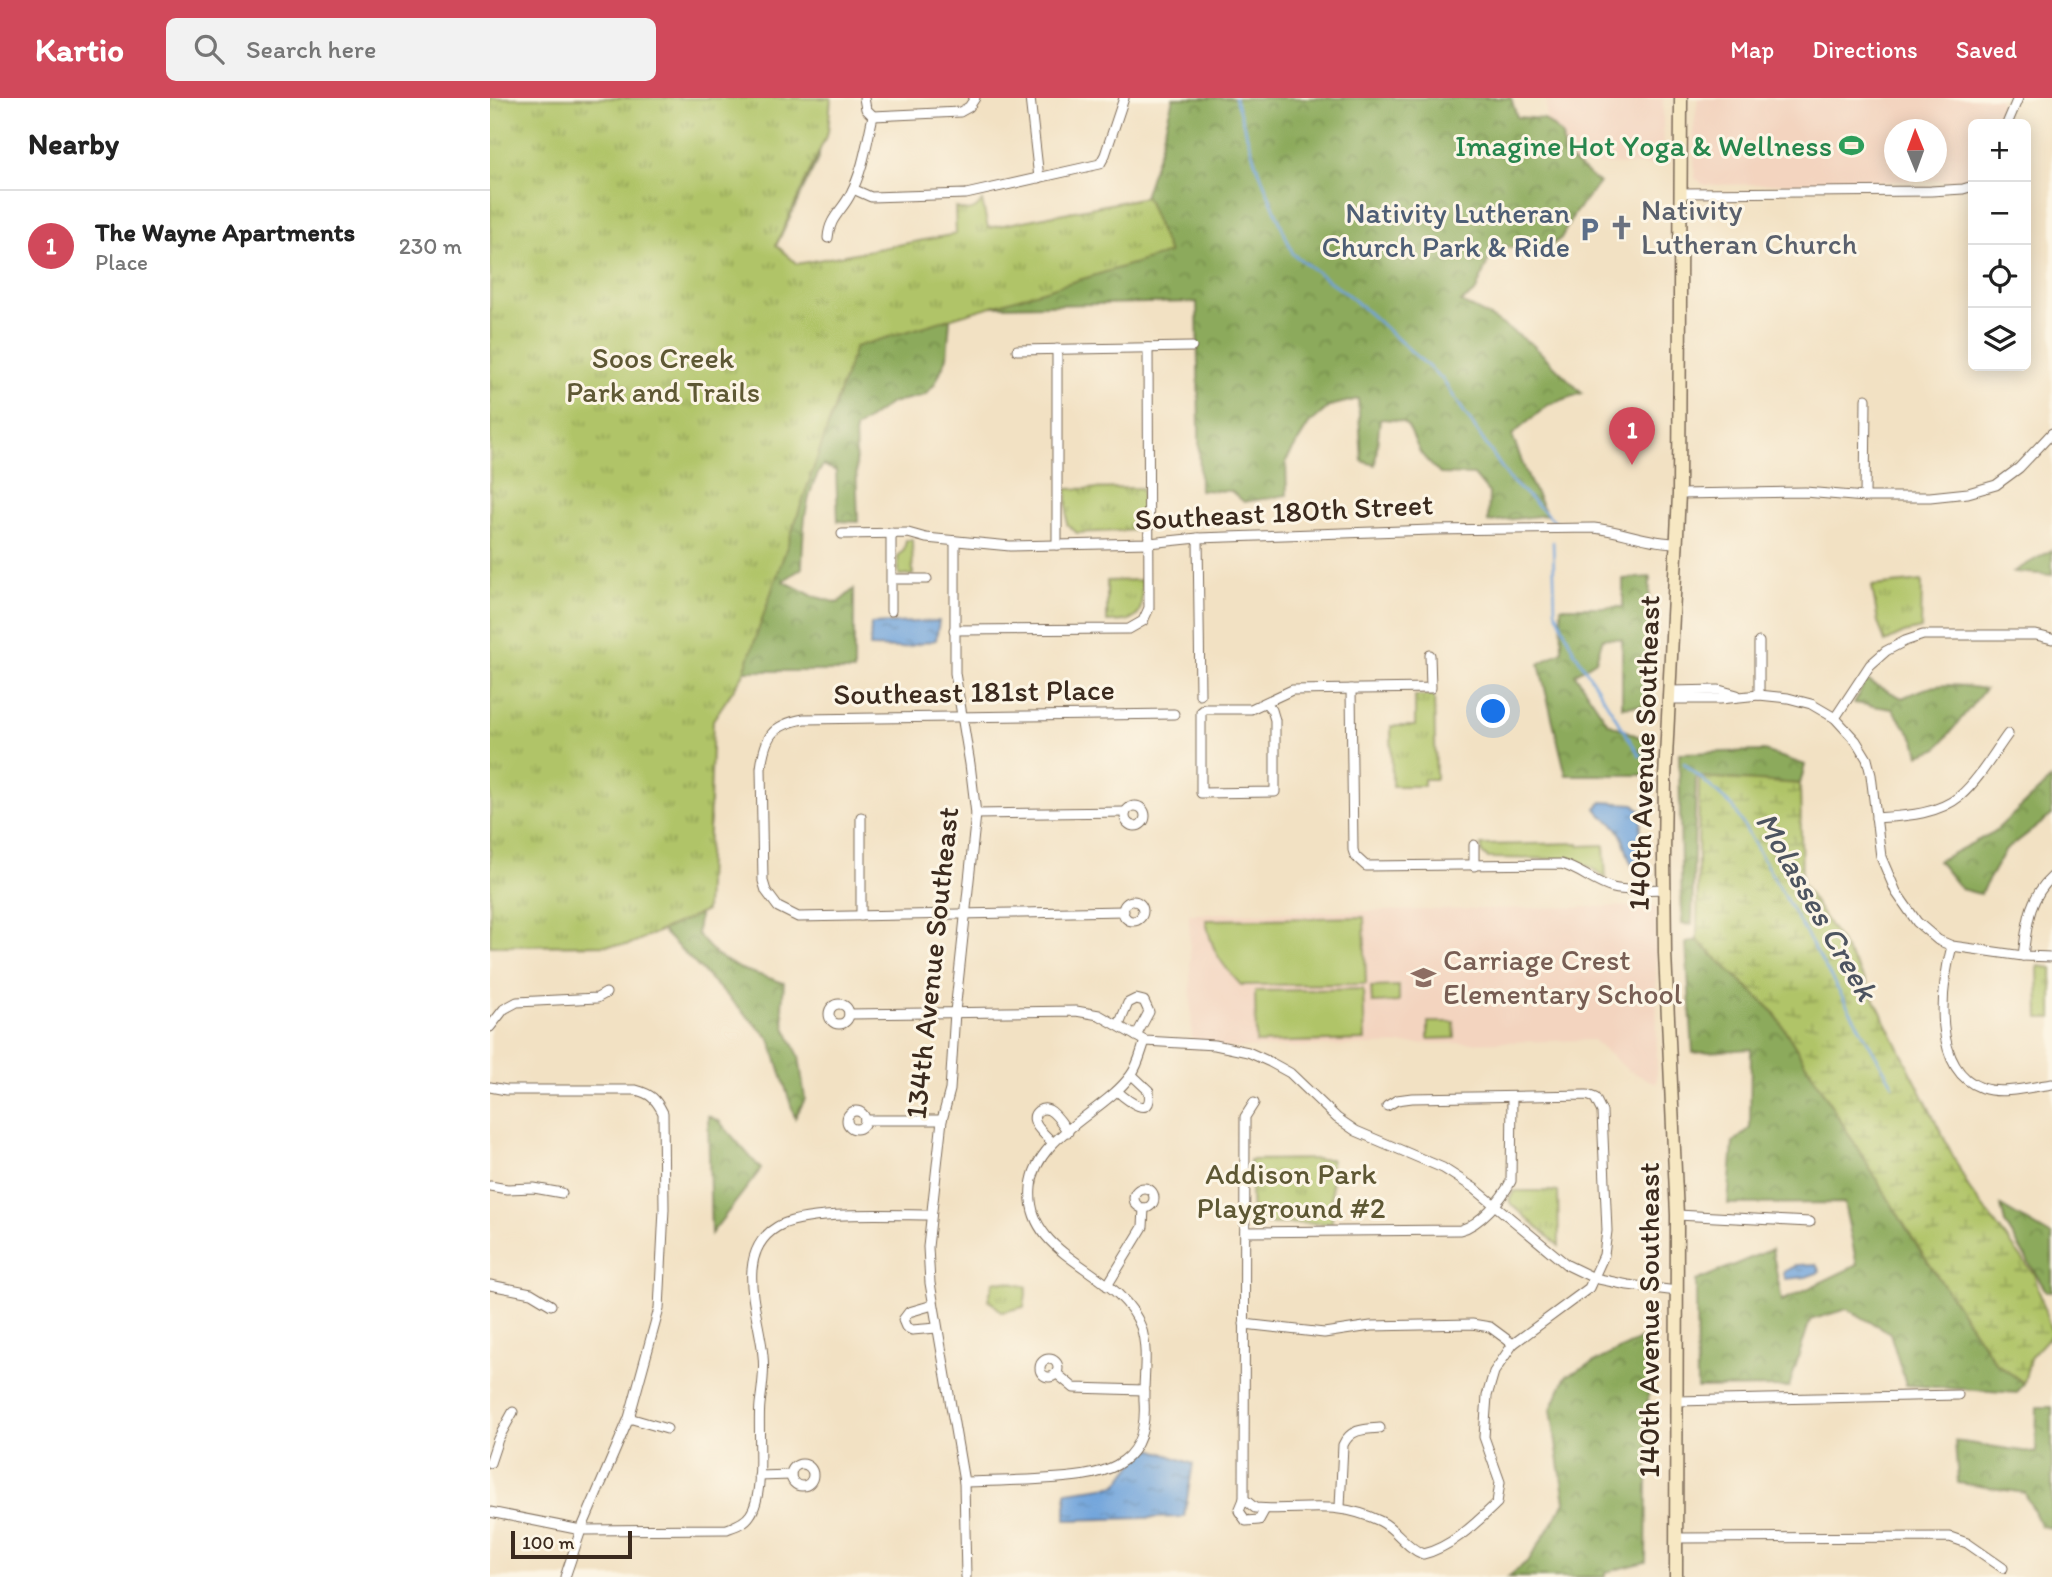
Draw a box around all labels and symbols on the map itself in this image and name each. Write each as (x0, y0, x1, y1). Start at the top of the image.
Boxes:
north arrow (1884, 119, 1947, 182)
place label: Imagine Hot Yoga & Wellness (1455, 127, 1832, 164)
sports icon: Imagine Hot Yoga & Wellness (1838, 132, 1866, 160)
place label: Nativity Lutheran Church (1641, 191, 1857, 262)
place label: Nativity Lutheran Church Park & Ride (1322, 194, 1570, 265)
church icon: Nativity Lutheran Church (1607, 213, 1635, 241)
parking icon: Nativity Lutheran Church Park & Ride (1576, 216, 1604, 244)
park label: Soos Creek Park and Trails (566, 339, 760, 410)
pin: 1 (1609, 407, 1655, 465)
street label: Southeast 180th Street (1134, 485, 1434, 538)
street label: 140th Avenue Southeast (1620, 595, 1667, 911)
street label: Southeast 181st Place (833, 671, 1115, 712)
your location (1476, 694, 1510, 728)
street label: 134th Avenue Southeast (897, 805, 966, 1121)
water label: Molasses Creek (1748, 805, 1887, 1008)
place label: Carriage Crest Elementary School (1443, 941, 1683, 1012)
school or university icon: Carriage Crest Elementary School (1409, 963, 1437, 991)
park label: Addison Park Playground #2 (1197, 1155, 1386, 1226)
street label: 140th Avenue Southeast (1630, 1162, 1667, 1478)
scale bar (511, 1528, 632, 1560)

